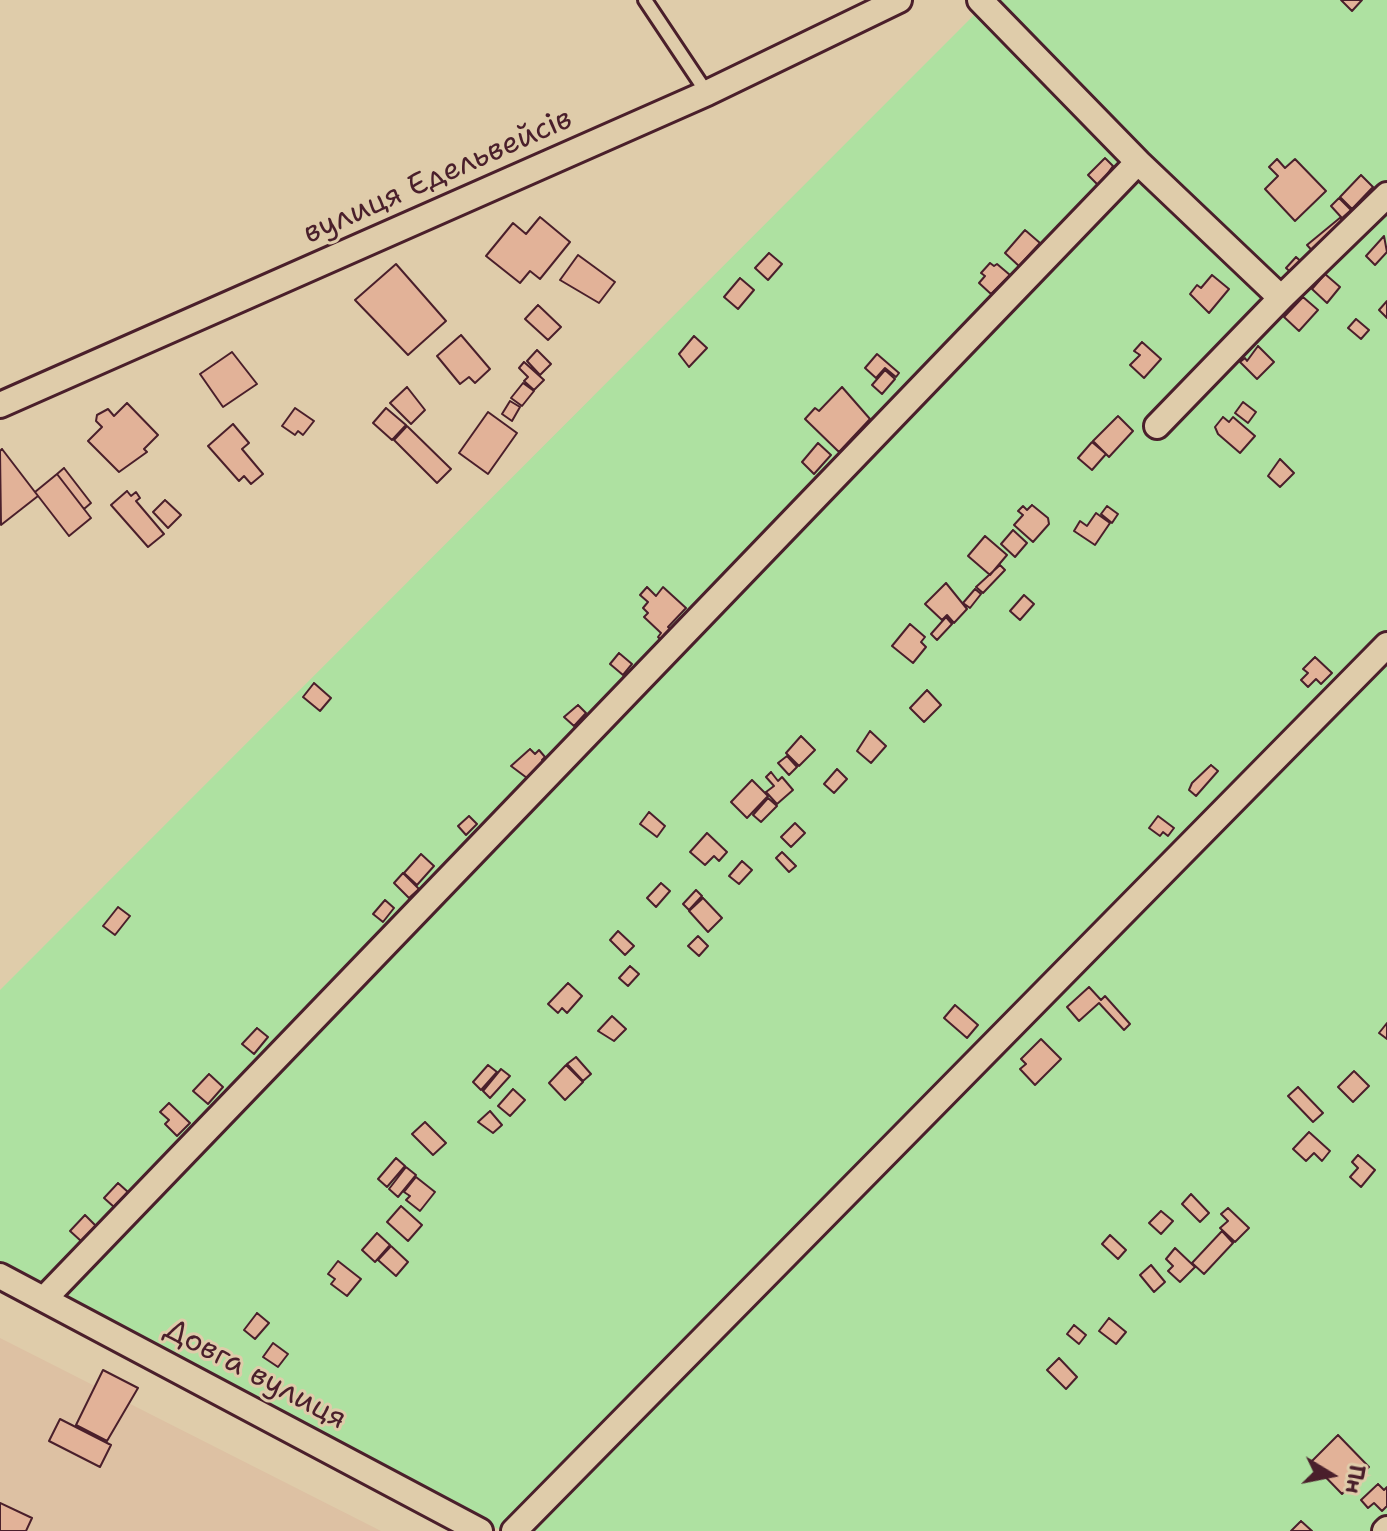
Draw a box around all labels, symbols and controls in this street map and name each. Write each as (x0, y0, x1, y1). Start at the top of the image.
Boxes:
street label: вулиця Едельвейсів (298, 101, 578, 253)
street label: Довга вулиця (158, 1312, 352, 1438)
north arrow (1291, 1435, 1371, 1515)
text: Пн (1338, 1462, 1372, 1496)

